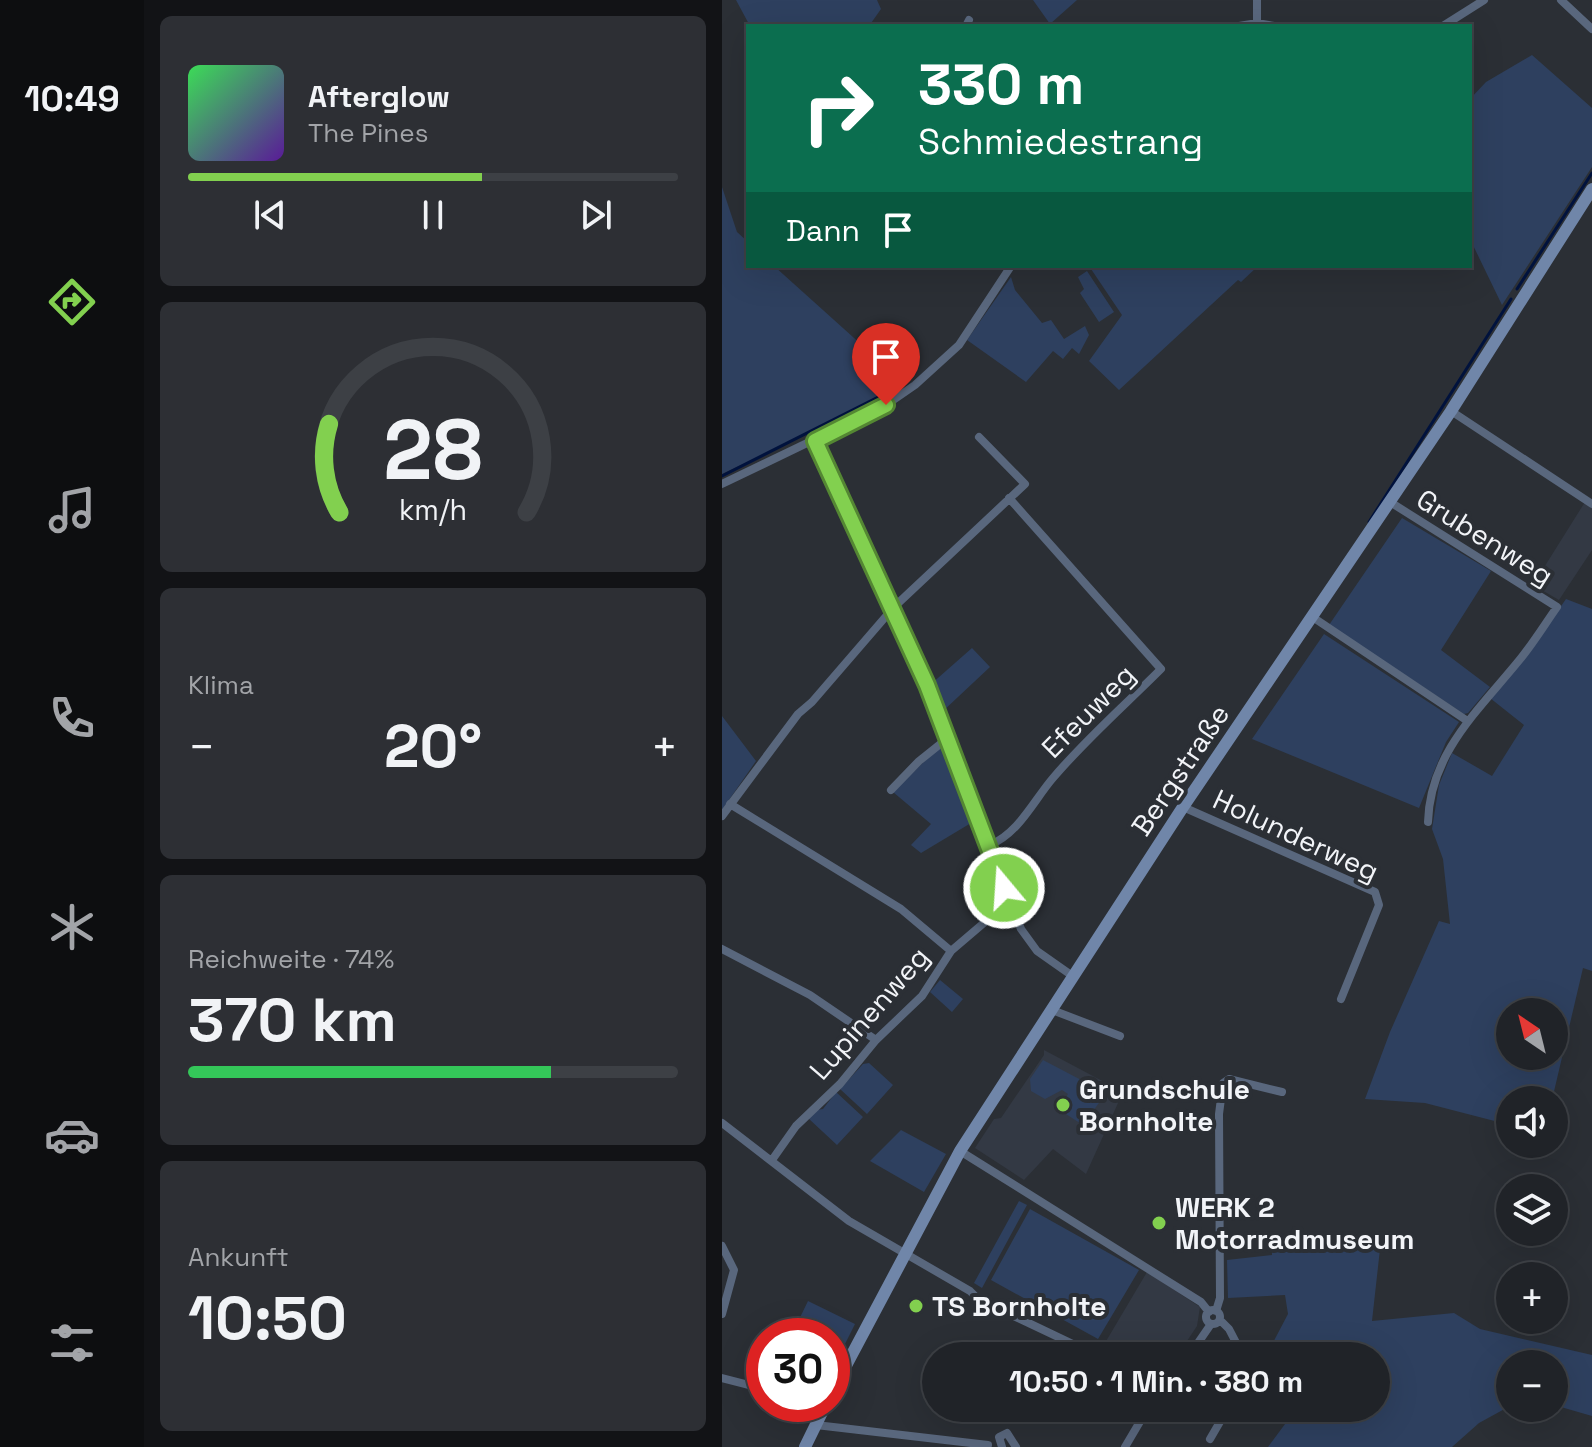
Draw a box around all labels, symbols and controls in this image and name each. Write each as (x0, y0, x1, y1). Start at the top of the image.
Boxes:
text: 330 m (918, 49, 1084, 120)
icon: right (786, 56, 890, 160)
text: 10:49 (24, 76, 120, 122)
text: Afterglow (308, 77, 450, 116)
text: The Pines (308, 116, 428, 150)
text: Schmiedestrang (918, 119, 1203, 165)
icon: previous (248, 193, 292, 237)
icon: pause (411, 193, 455, 237)
icon: next (574, 193, 618, 237)
icon: arrive (876, 208, 920, 252)
text: Dann (786, 211, 860, 250)
icon: directions (44, 274, 100, 330)
pin (852, 323, 920, 405)
icon: arrive (864, 335, 908, 379)
text: 28 (383, 397, 483, 503)
street label: Grubenweg (1410, 481, 1560, 593)
icon: music (44, 482, 100, 538)
text: km/h (399, 492, 467, 528)
street label: Efeuweg (1034, 657, 1142, 765)
text: Klima (188, 668, 254, 702)
icon: phone (44, 690, 100, 746)
street label: Bergstraße (1123, 697, 1237, 843)
text: 20° (384, 708, 482, 785)
text: − (188, 719, 215, 775)
text: + (651, 719, 678, 775)
street label: Holunderweg (1207, 781, 1385, 889)
position arrow (962, 846, 1046, 930)
icon: climate (44, 899, 100, 955)
street label: Lupinenweg (801, 939, 937, 1087)
text: Reichweite · 74% (188, 942, 394, 976)
text: 370 km (188, 982, 397, 1059)
north arrow (1496, 998, 1568, 1070)
map controls (1496, 998, 1568, 1422)
place label: Grundschule Bornholte (1079, 1071, 1250, 1139)
button: sound (1496, 1086, 1568, 1158)
marker: Grundschule Bornholte (1054, 1096, 1072, 1114)
icon: car (44, 1107, 100, 1163)
button: layers (1496, 1174, 1568, 1246)
place label: WERK 2 Motorradmuseum (1175, 1189, 1414, 1257)
marker: WERK 2 Motorradmuseum (1150, 1214, 1168, 1232)
text: Ankunft (188, 1240, 289, 1274)
button: + (1496, 1262, 1568, 1334)
text: 10:50 (188, 1280, 347, 1357)
place label: TS Bornholte (932, 1288, 1107, 1324)
marker: TS Bornholte (907, 1297, 925, 1315)
icon: filters (44, 1315, 100, 1371)
speed limit sign: 30 (746, 1318, 850, 1422)
button: − (1496, 1350, 1568, 1422)
text: 10:50 · 1 Min. · 380 m (1009, 1362, 1303, 1401)

